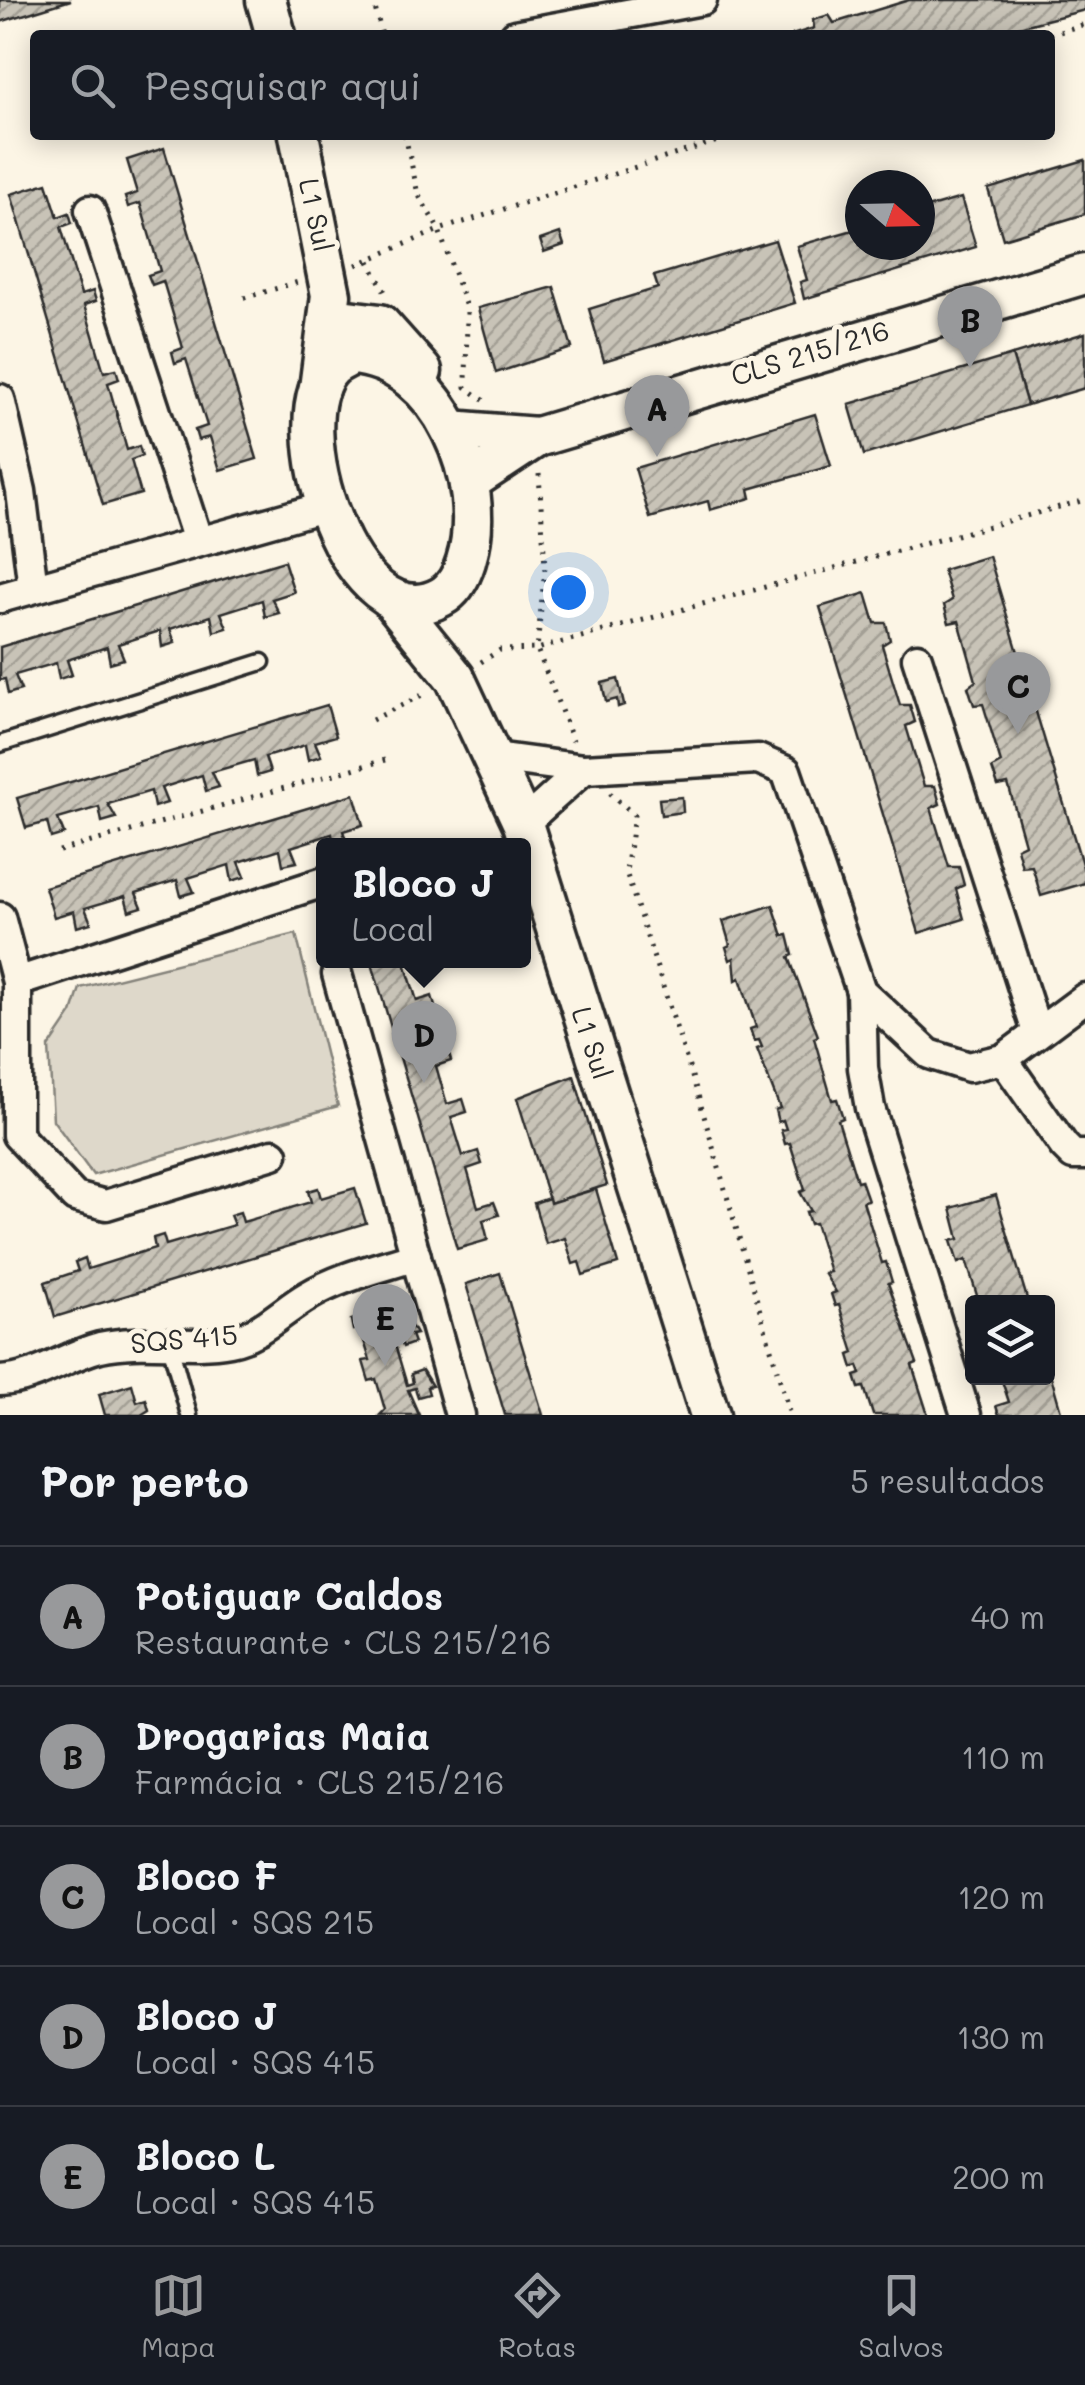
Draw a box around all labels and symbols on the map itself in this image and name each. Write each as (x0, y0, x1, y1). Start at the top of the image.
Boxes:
north arrow (845, 170, 935, 260)
street label: L1 Sul (292, 175, 342, 255)
pin: B (938, 286, 1002, 368)
street label: CLS 215/216 (726, 311, 893, 393)
pin: A (624, 374, 690, 457)
your location (543, 567, 594, 618)
pin: C (986, 652, 1050, 734)
pin: D (392, 1000, 456, 1083)
street label: L1 Sul (564, 1002, 622, 1084)
pin: E (352, 1284, 418, 1366)
street label: SQS 415 (129, 1315, 239, 1361)

